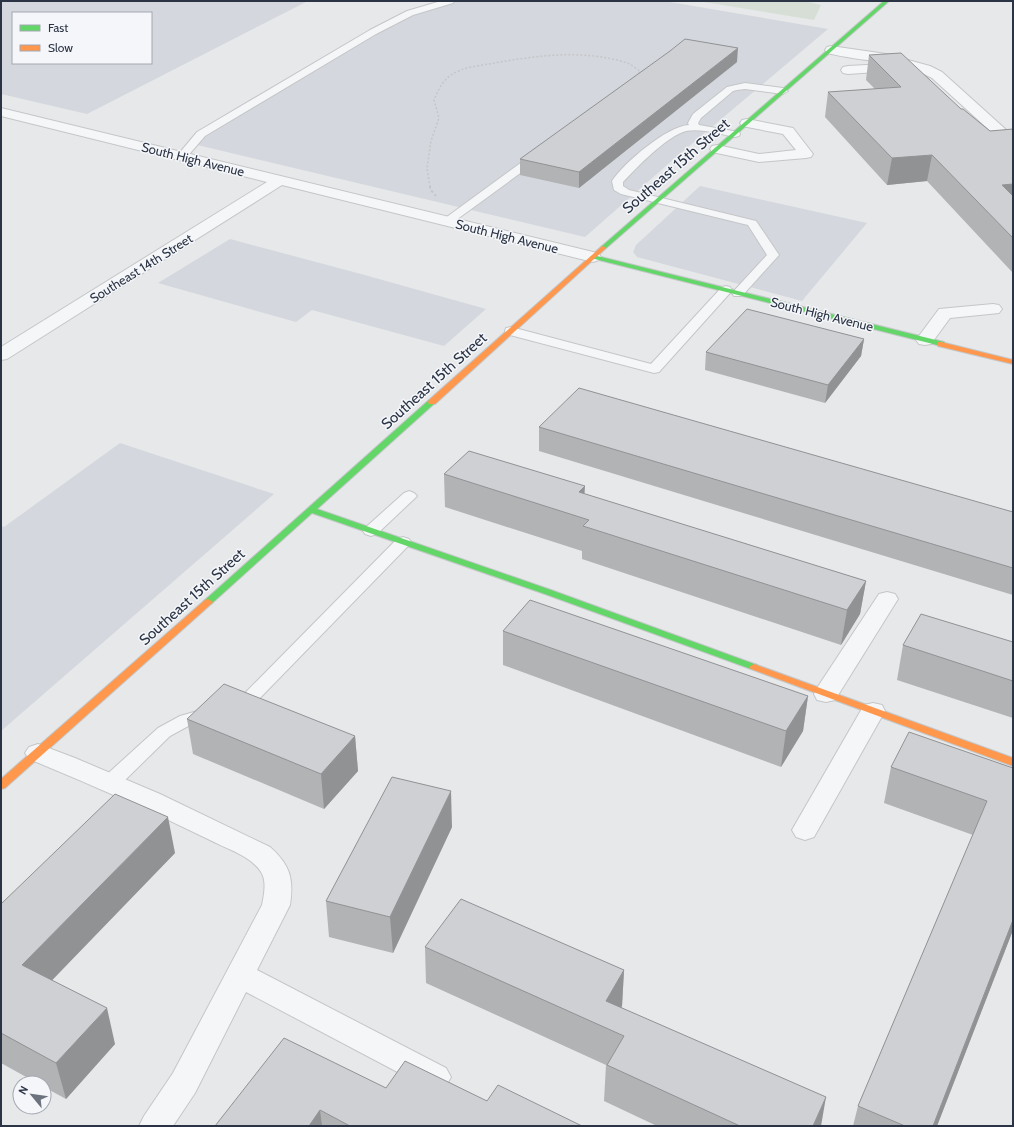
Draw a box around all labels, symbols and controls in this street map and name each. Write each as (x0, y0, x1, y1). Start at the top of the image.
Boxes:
legend (12, 12, 152, 64)
text: Fast (48, 20, 68, 35)
text: Slow (48, 40, 73, 55)
street label: Southeast 15th Street (619, 115, 733, 217)
street label: South High Avenue (140, 138, 246, 180)
street label: South High Avenue (454, 215, 560, 257)
street label: Southeast 14th Street (87, 230, 196, 306)
street label: South High Avenue (769, 293, 875, 335)
street label: Southeast 15th Street (378, 329, 490, 433)
street label: Southeast 15th Street (136, 545, 248, 649)
north arrow (12, 1075, 52, 1115)
text: N (15, 1083, 31, 1097)

